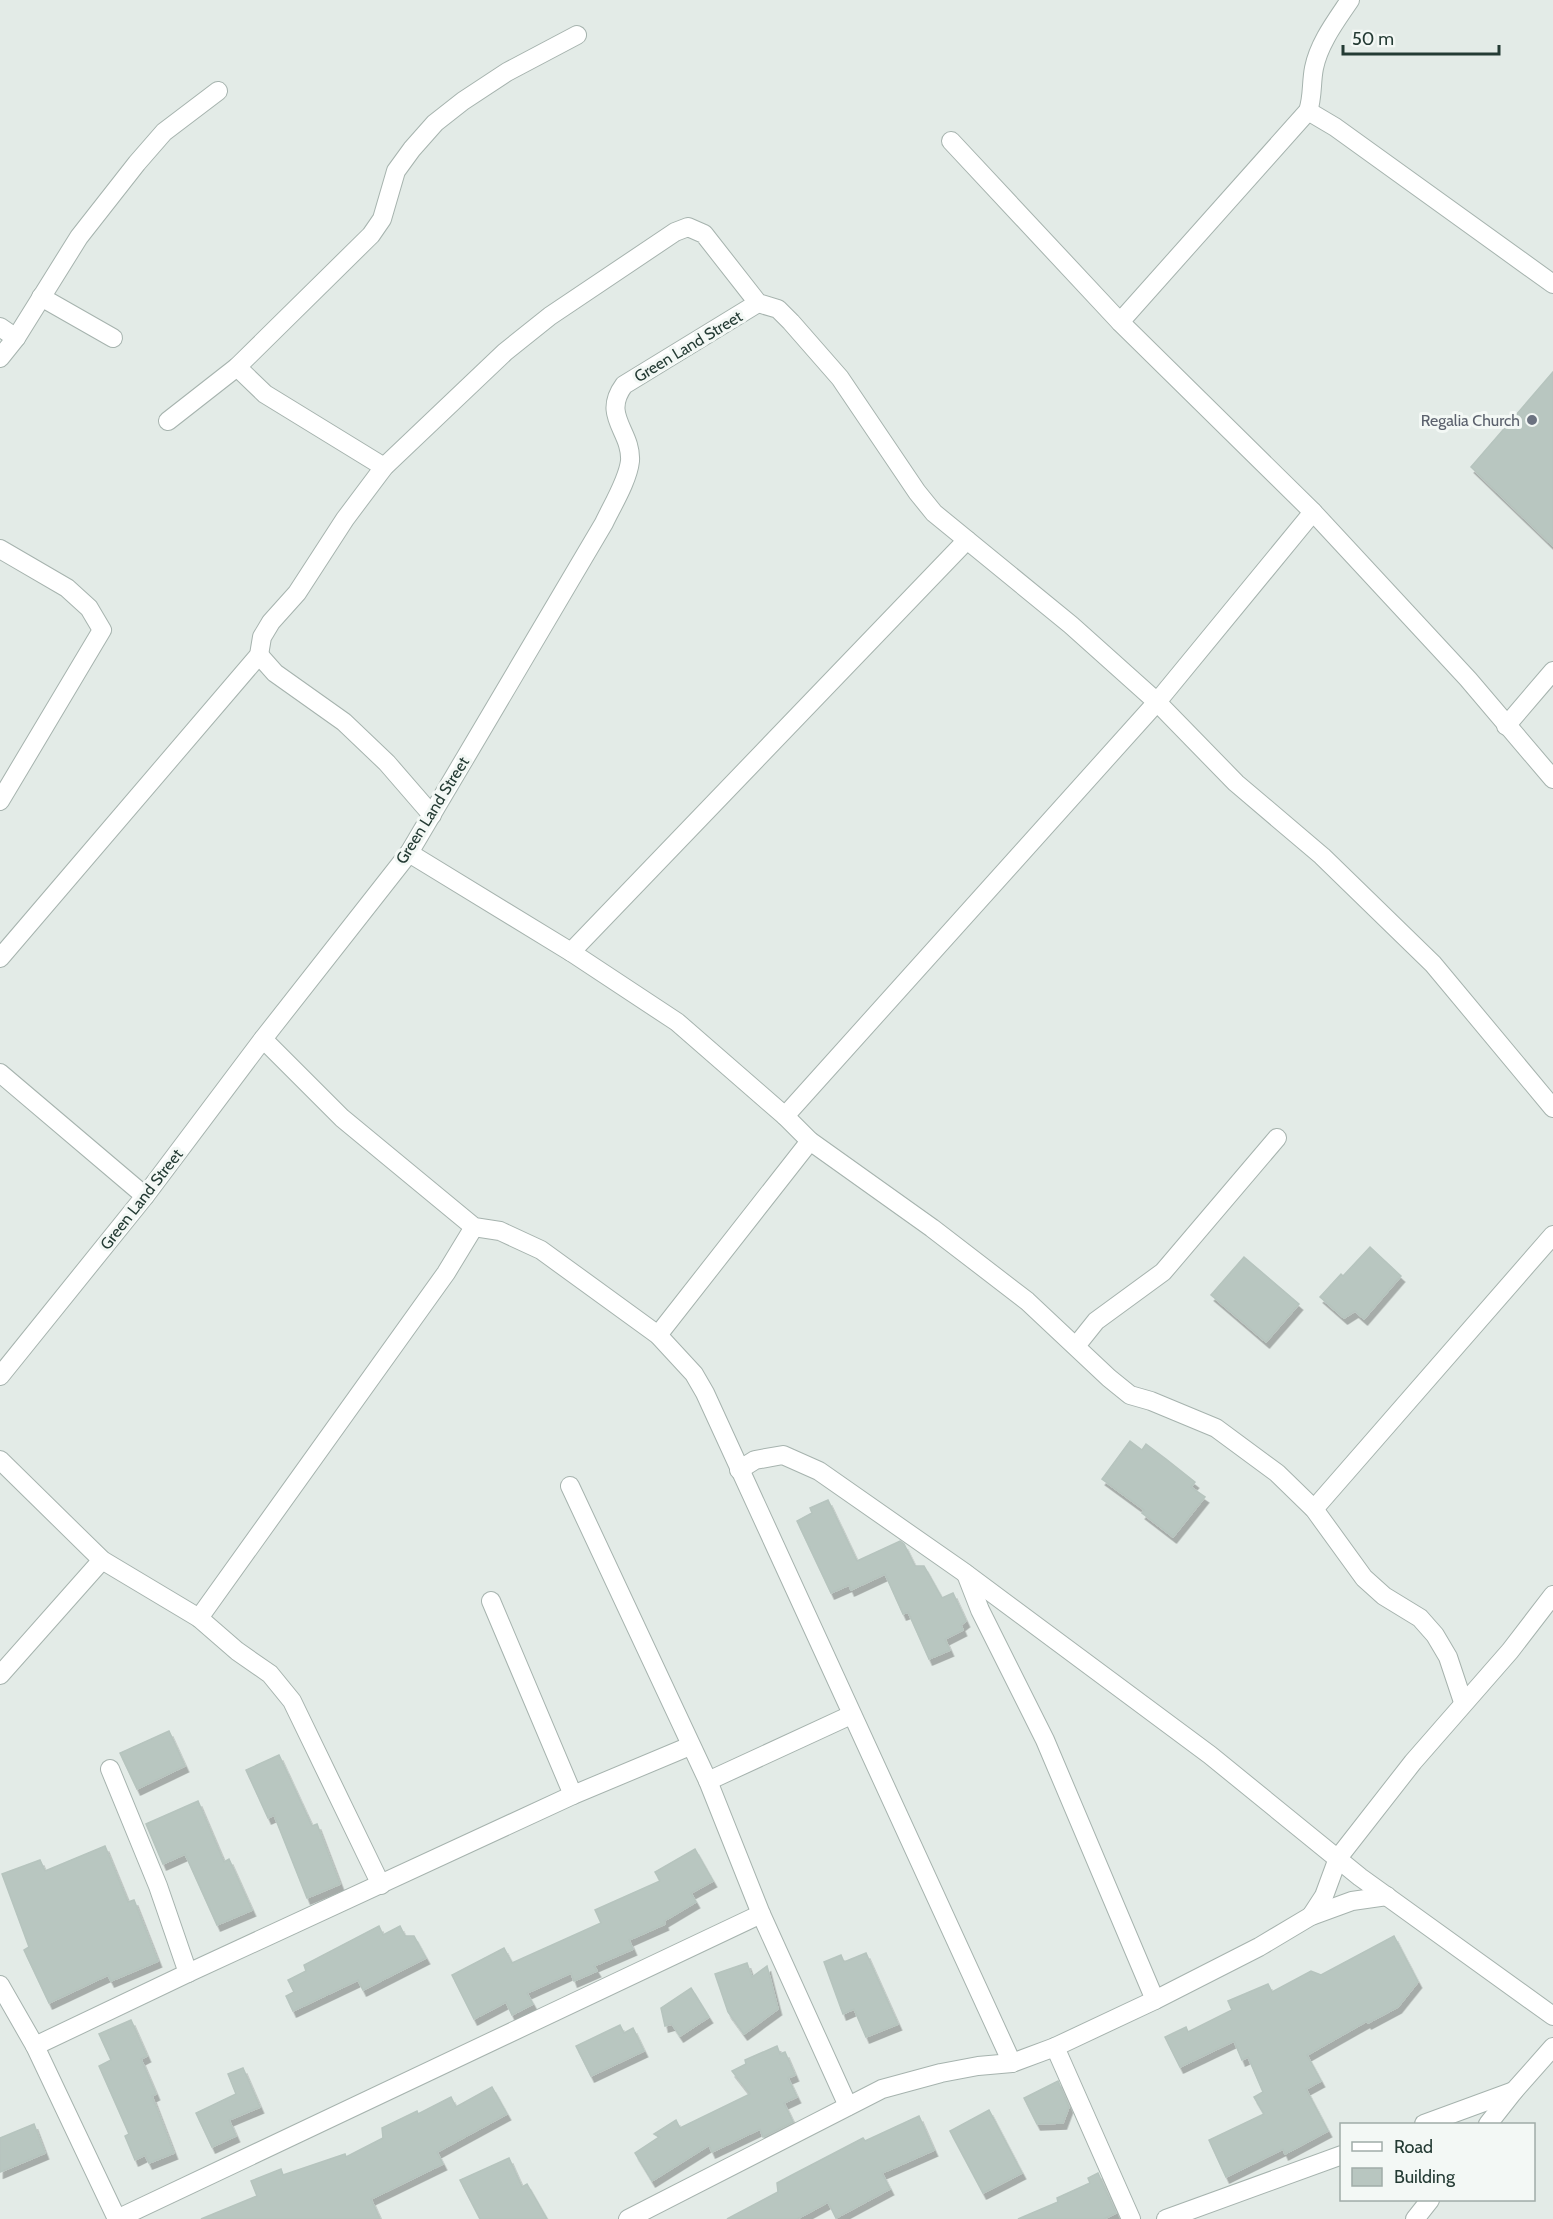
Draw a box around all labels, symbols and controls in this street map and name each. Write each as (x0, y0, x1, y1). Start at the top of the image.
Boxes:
scale bar (1343, 18, 1499, 56)
text: 50 m (1352, 28, 1394, 50)
street label: Green Land Street (631, 306, 746, 386)
place label: Regalia Church (1421, 411, 1520, 430)
marker: Regalia Church (1525, 413, 1539, 427)
street label: Green Land Street (392, 753, 473, 867)
street label: Green Land Street (96, 1145, 187, 1253)
legend (1340, 2123, 1535, 2201)
text: Road (1394, 2136, 1433, 2158)
text: Building (1394, 2166, 1456, 2188)

